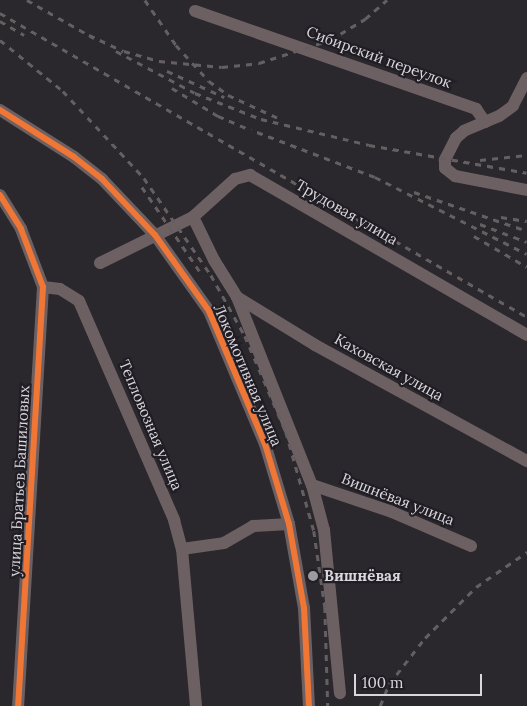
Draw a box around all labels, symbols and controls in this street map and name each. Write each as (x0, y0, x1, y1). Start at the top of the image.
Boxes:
street label: Сибирский переулок (304, 22, 454, 92)
street label: Трудовая улица (293, 176, 401, 248)
street label: Локомотивная улица (210, 301, 286, 449)
street label: Каховская улица (331, 330, 447, 404)
street label: Тепловозная улица (115, 357, 187, 493)
street label: улица Братьев Башиловых (5, 385, 33, 577)
street label: Вишнёвая улица (339, 469, 457, 529)
place label: Вишнёвая (324, 567, 401, 585)
marker: Вишнёвая (306, 569, 320, 583)
scale bar (357, 664, 484, 696)
text: 100 m (362, 673, 403, 692)

